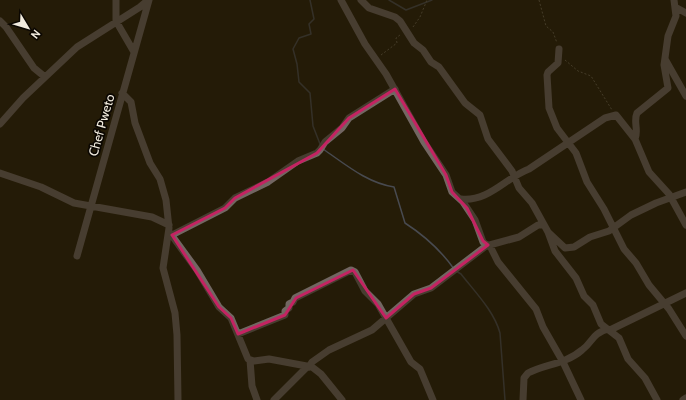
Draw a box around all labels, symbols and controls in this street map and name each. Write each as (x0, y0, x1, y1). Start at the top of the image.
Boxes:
north arrow (8, 8, 48, 48)
text: N (28, 27, 44, 42)
street label: Chef Pweto (85, 92, 117, 158)

